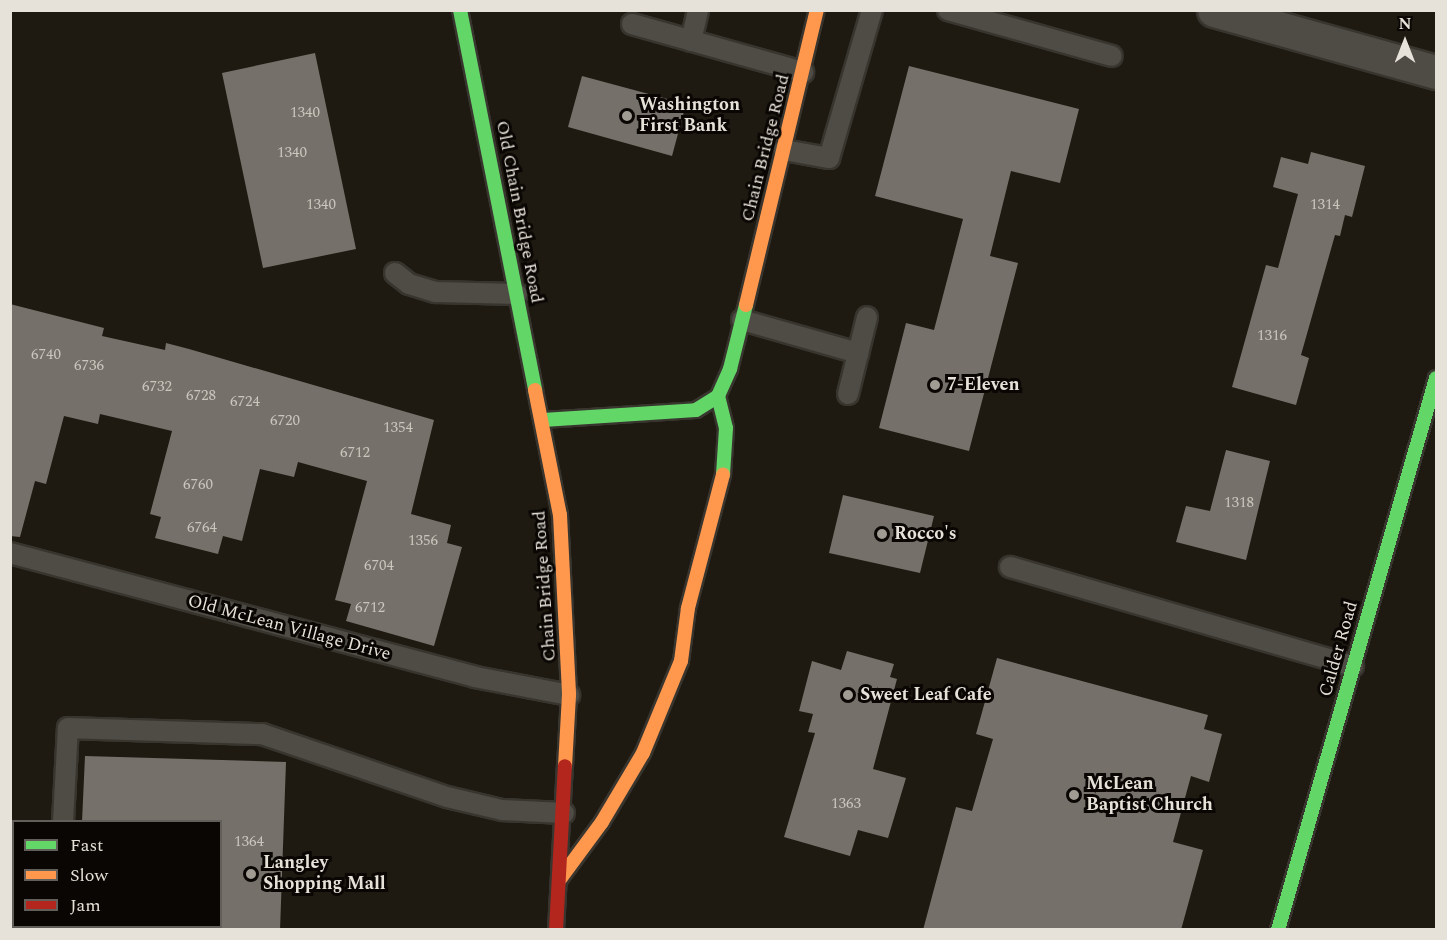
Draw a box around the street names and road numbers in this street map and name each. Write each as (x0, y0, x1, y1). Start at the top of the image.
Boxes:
street label: Chain Bridge Road (737, 72, 795, 224)
street label: Old Chain Bridge Road (491, 119, 547, 305)
street label: Chain Bridge Road (529, 510, 561, 662)
street label: Old McLean Village Drive (185, 590, 393, 666)
street label: Calder Road (1315, 599, 1363, 699)

